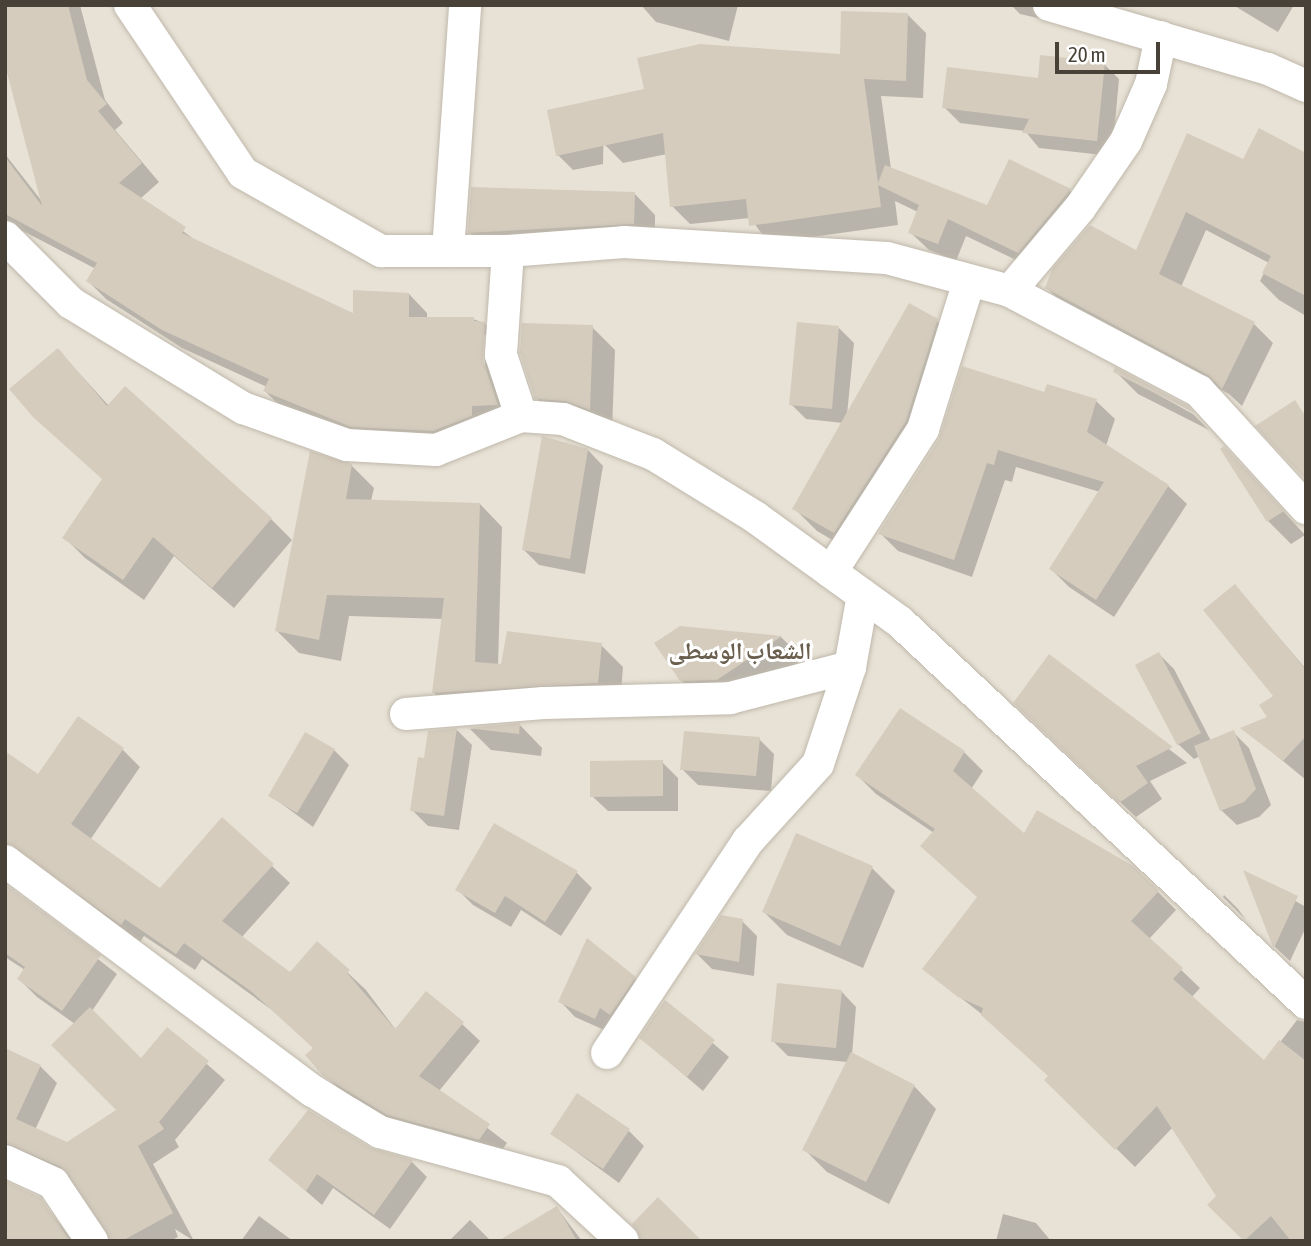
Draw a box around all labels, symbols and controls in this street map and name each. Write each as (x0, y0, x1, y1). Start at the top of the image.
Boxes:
scale bar (1059, 28, 1164, 72)
text: 20 m (1068, 42, 1106, 66)
district label: الشعاب الوسطى (668, 637, 812, 665)

